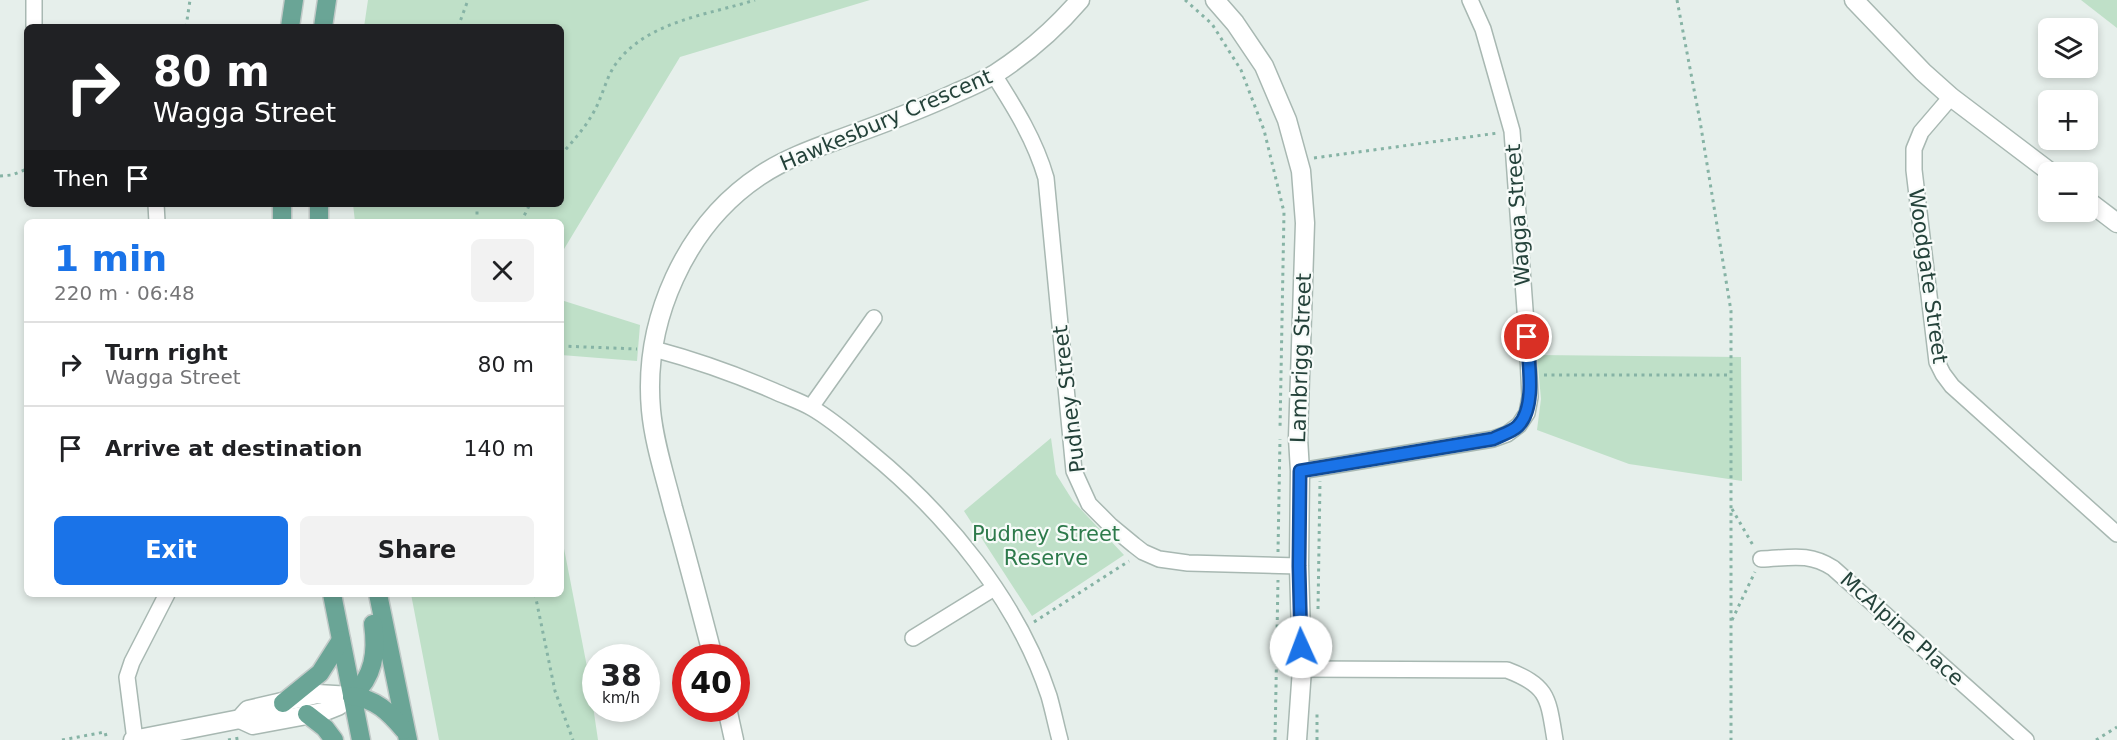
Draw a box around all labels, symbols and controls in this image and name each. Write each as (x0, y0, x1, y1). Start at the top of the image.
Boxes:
map controls (2038, 18, 2098, 222)
button: layers (2038, 18, 2098, 78)
text: 80 m (153, 47, 270, 96)
icon: right (54, 48, 132, 126)
street label: Hawkesbury Crescent (776, 64, 996, 176)
button: + (2038, 90, 2098, 150)
text: Wagga Street (153, 97, 336, 128)
street label: Wagga Street (1501, 143, 1535, 287)
icon: arrive (121, 162, 154, 195)
button: − (2038, 162, 2098, 222)
text: Then (54, 166, 109, 191)
street label: Woodgate Street (1904, 187, 1952, 365)
text: 1 min (54, 238, 167, 279)
button: close (471, 239, 534, 302)
street label: Lambrigg Street (1286, 273, 1316, 443)
text: 220 m · 06:48 (54, 281, 195, 305)
pin (1501, 311, 1552, 362)
icon: arrive (1510, 320, 1543, 353)
street label: Pudney Street (1048, 324, 1090, 474)
text: Turn right (105, 340, 228, 365)
icon: right (54, 348, 87, 381)
text: 80 m (478, 352, 534, 377)
text: Wagga Street (105, 365, 241, 389)
icon: arrive (54, 432, 87, 465)
text: Arrive at destination (105, 436, 362, 461)
text: 140 m (464, 436, 534, 461)
button: Exit (54, 516, 288, 585)
button: Share (300, 516, 534, 585)
park label: Pudney Street Reserve (972, 522, 1120, 570)
street label: McAlpine Place (1835, 567, 1969, 691)
position arrow (1269, 615, 1333, 679)
speed limit sign: 40 (672, 644, 750, 722)
text: 38 (600, 658, 642, 693)
text: km/h (602, 689, 640, 707)

